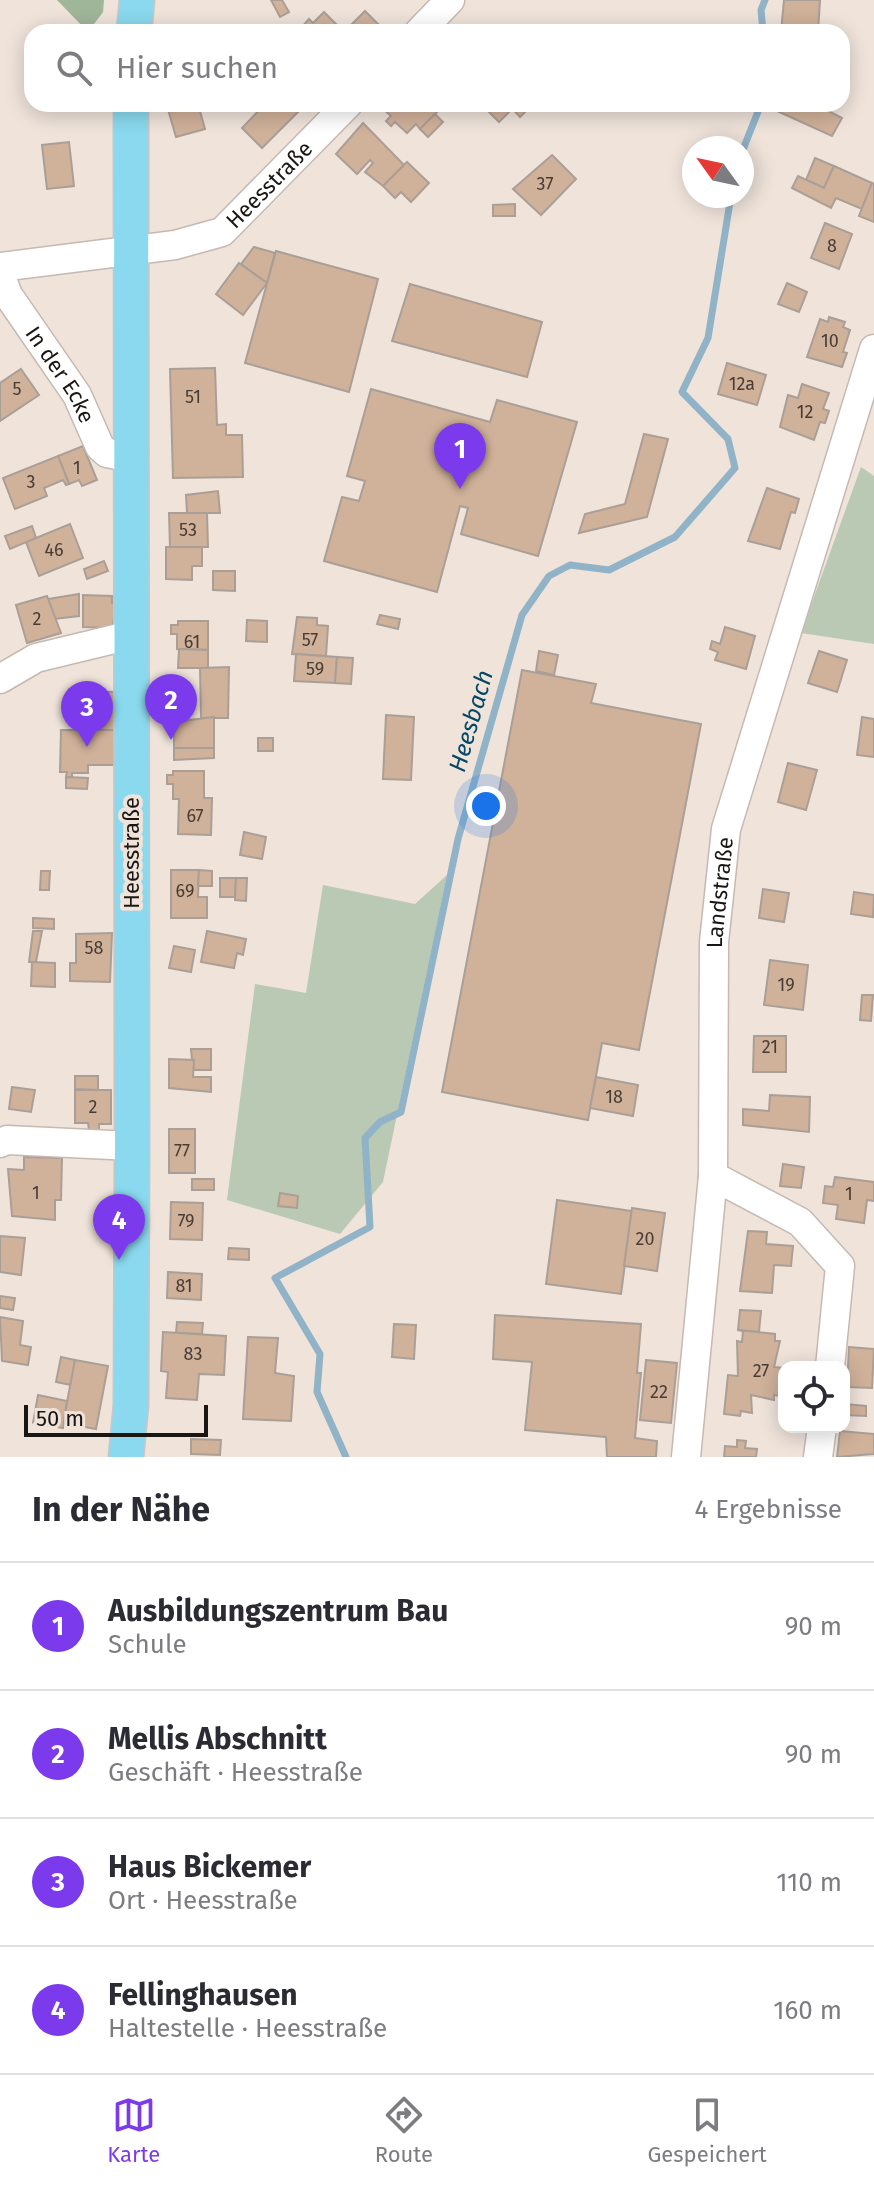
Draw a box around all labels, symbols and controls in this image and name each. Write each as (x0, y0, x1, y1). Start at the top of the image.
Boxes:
search box (24, 24, 850, 112)
icon: search (52, 46, 96, 90)
text: Hier suchen (116, 50, 278, 86)
street label: Heesstraße (220, 135, 318, 234)
north arrow (682, 136, 754, 208)
house number: 37 (537, 173, 553, 195)
house number: 8 (827, 235, 837, 257)
street label: In der Ecke (20, 321, 101, 427)
house number: 10 (821, 330, 839, 352)
house number: 12a (729, 373, 755, 395)
house number: 5 (12, 378, 22, 400)
house number: 51 (185, 386, 201, 408)
house number: 12 (797, 401, 813, 423)
pin: 1 (434, 423, 486, 489)
house number: 1 (73, 457, 81, 479)
house number: 3 (27, 471, 35, 493)
house number: 53 (179, 519, 197, 541)
house number: 46 (44, 539, 64, 561)
house number: 2 (33, 608, 42, 630)
house number: 57 (302, 629, 318, 651)
house number: 61 (184, 631, 200, 653)
house number: 59 (306, 658, 324, 680)
water label: Heesbach (443, 667, 499, 775)
pin: 2 (145, 674, 197, 740)
pin: 3 (61, 681, 113, 747)
your location (466, 786, 506, 826)
street label: Heesstraße (118, 797, 145, 909)
house number: 67 (186, 805, 204, 827)
street label: Landstraße (701, 836, 739, 948)
house number: 69 (176, 880, 194, 902)
house number: 58 (85, 937, 104, 959)
house number: 19 (777, 974, 795, 996)
house number: 21 (762, 1036, 778, 1058)
house number: 18 (605, 1086, 623, 1108)
house number: 2 (89, 1096, 98, 1118)
house number: 77 (174, 1140, 190, 1162)
house number: 1 (32, 1182, 40, 1204)
house number: 1 (845, 1183, 853, 1205)
pin: 4 (93, 1194, 145, 1260)
house number: 79 (177, 1210, 195, 1232)
house number: 20 (636, 1228, 654, 1250)
house number: 81 (175, 1275, 193, 1297)
house number: 83 (184, 1343, 202, 1365)
house number: 27 (753, 1360, 769, 1382)
map controls (778, 1361, 850, 1433)
button: locate (778, 1361, 850, 1433)
house number: 22 (650, 1381, 668, 1403)
scale bar (24, 1401, 208, 1437)
text: 50 m (36, 1405, 84, 1432)
text: In der Nähe (32, 1489, 210, 1530)
text: 4 Ergebnisse (695, 1494, 842, 1525)
text: Ausbildungszentrum Bau (108, 1593, 448, 1629)
text: 1 (52, 1611, 64, 1642)
text: 90 m (785, 1611, 842, 1642)
text: Schule (108, 1629, 187, 1660)
text: Mellis Abschnitt (108, 1721, 327, 1757)
text: 2 (51, 1739, 65, 1770)
text: 90 m (785, 1739, 842, 1770)
text: Geschäft · Heesstraße (108, 1757, 363, 1788)
text: Haus Bickemer (108, 1849, 311, 1885)
text: 3 (51, 1867, 65, 1898)
text: 110 m (776, 1867, 842, 1898)
text: Ort · Heesstraße (108, 1885, 298, 1916)
text: Fellinghausen (108, 1977, 298, 2013)
text: 4 (51, 1995, 65, 2026)
text: 160 m (773, 1995, 842, 2026)
text: Haltestelle · Heesstraße (108, 2013, 387, 2044)
tab: Karte (107, 2093, 160, 2168)
tab: Route (375, 2093, 433, 2168)
tab: Gespeichert (647, 2093, 767, 2168)

